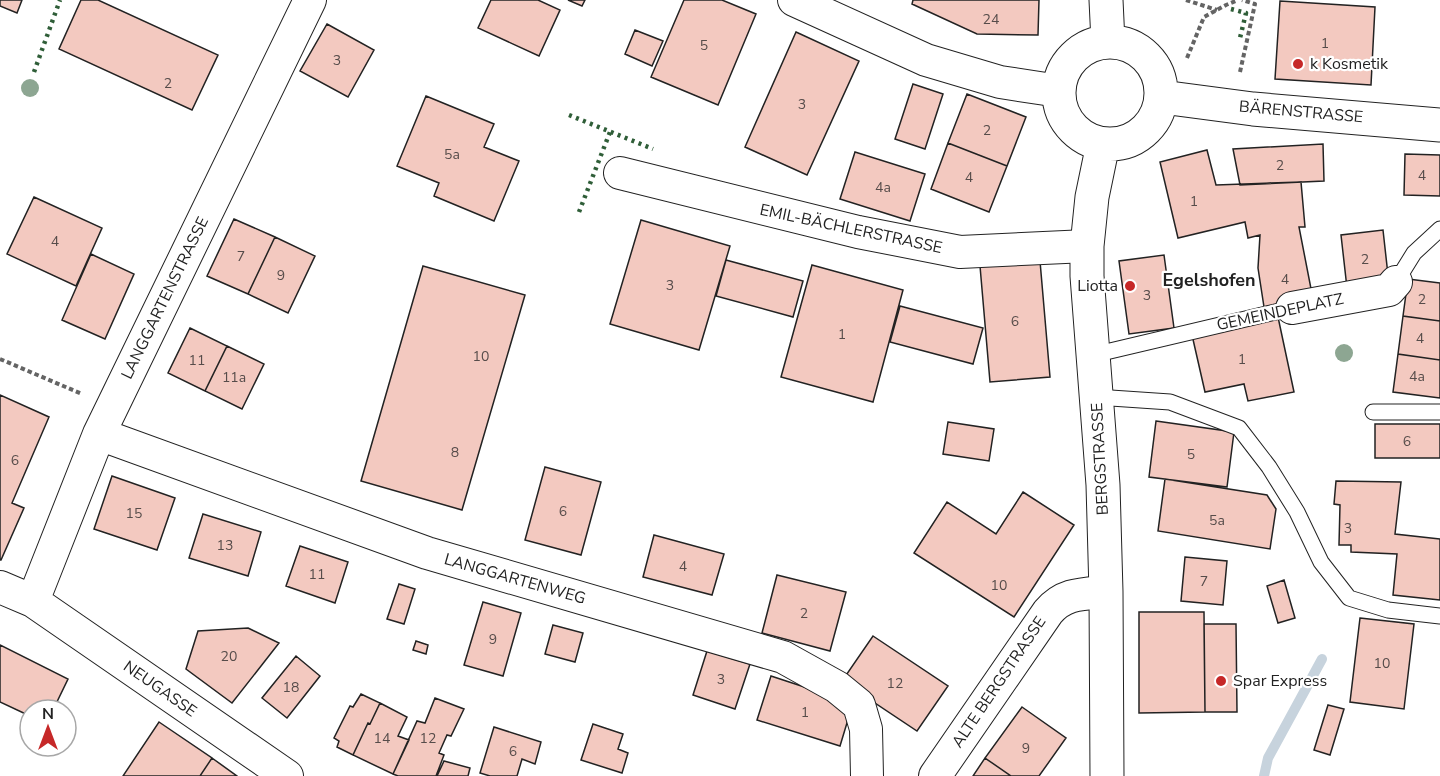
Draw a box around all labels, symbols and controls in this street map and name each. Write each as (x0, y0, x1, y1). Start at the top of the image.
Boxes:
house number: 24 (983, 10, 999, 29)
house number: 1 (1321, 34, 1329, 53)
house number: 5 (700, 36, 708, 55)
house number: 3 (333, 51, 341, 70)
place label: k Kosmetik (1310, 53, 1389, 75)
marker: k Kosmetik (1291, 57, 1305, 71)
house number: 2 (164, 74, 172, 93)
house number: 3 (798, 95, 806, 114)
street label: BÄRENSTRASSE (1238, 96, 1364, 128)
house number: 2 (983, 121, 991, 140)
house number: 5a (444, 145, 460, 164)
house number: 2 (1276, 156, 1284, 175)
house number: 4 (1418, 166, 1426, 185)
house number: 4 (965, 168, 973, 187)
house number: 4a (875, 178, 891, 197)
house number: 1 (1190, 192, 1198, 211)
street label: EMIL-BÄCHLERSTRASSE (758, 199, 944, 259)
street label: LANGGARTENSTRASSE (116, 213, 214, 383)
house number: 4 (51, 232, 59, 251)
house number: 7 (237, 247, 245, 266)
house number: 2 (1361, 250, 1369, 269)
house number: 9 (277, 266, 285, 285)
district label: Egelshofen (1162, 268, 1256, 292)
house number: 4 (1281, 270, 1289, 289)
place label: Liotta (1077, 275, 1118, 297)
house number: 3 (666, 276, 674, 295)
marker: Liotta (1123, 279, 1137, 293)
house number: 3 (1143, 286, 1151, 305)
street label: GEMEINDEPLATZ (1215, 288, 1346, 336)
house number: 2 (1418, 290, 1426, 309)
house number: 6 (1011, 312, 1019, 331)
house number: 1 (838, 325, 846, 344)
house number: 4 (1416, 329, 1424, 348)
house number: 10 (473, 347, 489, 366)
house number: 1 (1238, 350, 1246, 369)
house number: 11 (189, 351, 205, 370)
house number: 4a (1409, 367, 1425, 386)
house number: 11a (222, 368, 246, 387)
street label: BERGSTRASSE (1086, 402, 1114, 516)
house number: 6 (1403, 432, 1411, 451)
house number: 8 (451, 443, 459, 462)
house number: 5 (1187, 445, 1195, 464)
house number: 6 (11, 451, 19, 470)
house number: 6 (559, 502, 567, 521)
house number: 15 (126, 504, 142, 523)
house number: 5a (1209, 511, 1225, 530)
house number: 3 (1344, 519, 1352, 538)
house number: 13 (217, 536, 233, 555)
street label: LANGGARTENWEG (442, 548, 588, 610)
house number: 4 (679, 557, 687, 576)
house number: 11 (309, 565, 325, 584)
house number: 7 (1200, 572, 1208, 591)
house number: 10 (991, 576, 1007, 595)
house number: 2 (800, 604, 808, 623)
street label: ALTE BERGSTRASSE (947, 612, 1051, 752)
house number: 9 (489, 630, 497, 649)
house number: 20 (221, 647, 237, 666)
house number: 10 (1374, 654, 1390, 673)
street label: NEUGASSE (119, 656, 201, 722)
house number: 3 (717, 670, 725, 689)
place label: Spar Express (1233, 670, 1327, 692)
house number: 12 (887, 674, 903, 693)
marker: Spar Express (1214, 674, 1228, 688)
house number: 18 (283, 678, 299, 697)
north arrow (18, 698, 78, 758)
text: N (42, 703, 54, 725)
house number: 1 (801, 703, 809, 722)
house number: 14 (374, 729, 390, 748)
house number: 12 (420, 729, 436, 748)
house number: 9 (1022, 739, 1030, 758)
house number: 6 (509, 742, 517, 761)

